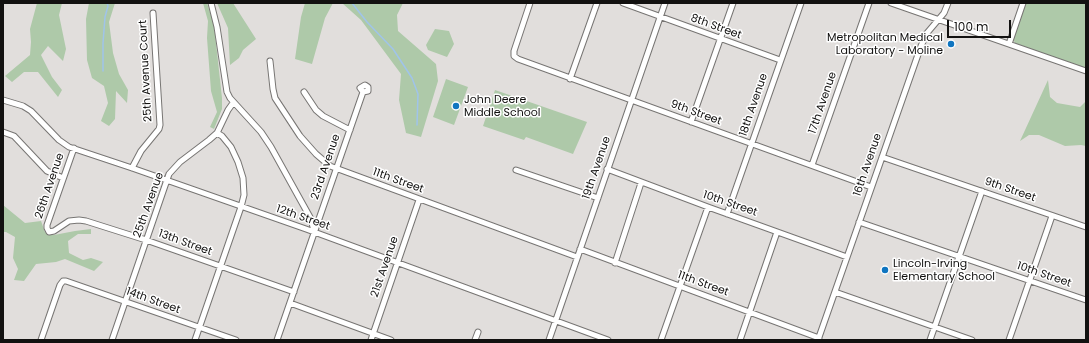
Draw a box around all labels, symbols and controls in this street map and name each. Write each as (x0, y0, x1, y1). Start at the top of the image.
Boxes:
street label: 8th Street (689, 12, 743, 42)
scale bar (949, 12, 1013, 38)
text: 100 m (954, 18, 988, 35)
street label: 25th Avenue Court (137, 20, 155, 122)
place label: Metropolitan Medical Laboratory - Moline (827, 31, 943, 57)
marker: Metropolitan Medical Laboratory - Moline (946, 39, 956, 49)
street label: 17th Avenue (806, 70, 840, 136)
street label: 18th Avenue (737, 72, 771, 138)
place label: John Deere Middle School (464, 93, 540, 119)
street label: 9th Street (669, 98, 723, 128)
marker: John Deere Middle School (451, 101, 461, 111)
street label: 23rd Avenue (309, 132, 343, 202)
street label: 16th Avenue (851, 132, 885, 198)
street label: 19th Avenue (580, 135, 614, 201)
street label: 26th Avenue (33, 151, 67, 221)
street label: 11th Street (371, 166, 425, 196)
street label: 25th Avenue (131, 171, 167, 239)
street label: 9th Street (983, 175, 1037, 205)
street label: 10th Street (701, 189, 759, 219)
street label: 12th Street (274, 203, 332, 233)
street label: 13th Street (156, 227, 214, 259)
street label: 21st Avenue (368, 235, 402, 299)
place label: Lincoln-Irving Elementary School (893, 257, 995, 283)
street label: 10th Street (1015, 260, 1073, 290)
marker: Lincoln-Irving Elementary School (880, 265, 890, 275)
street label: 11th Street (676, 269, 730, 299)
street label: 14th Street (124, 285, 182, 317)

